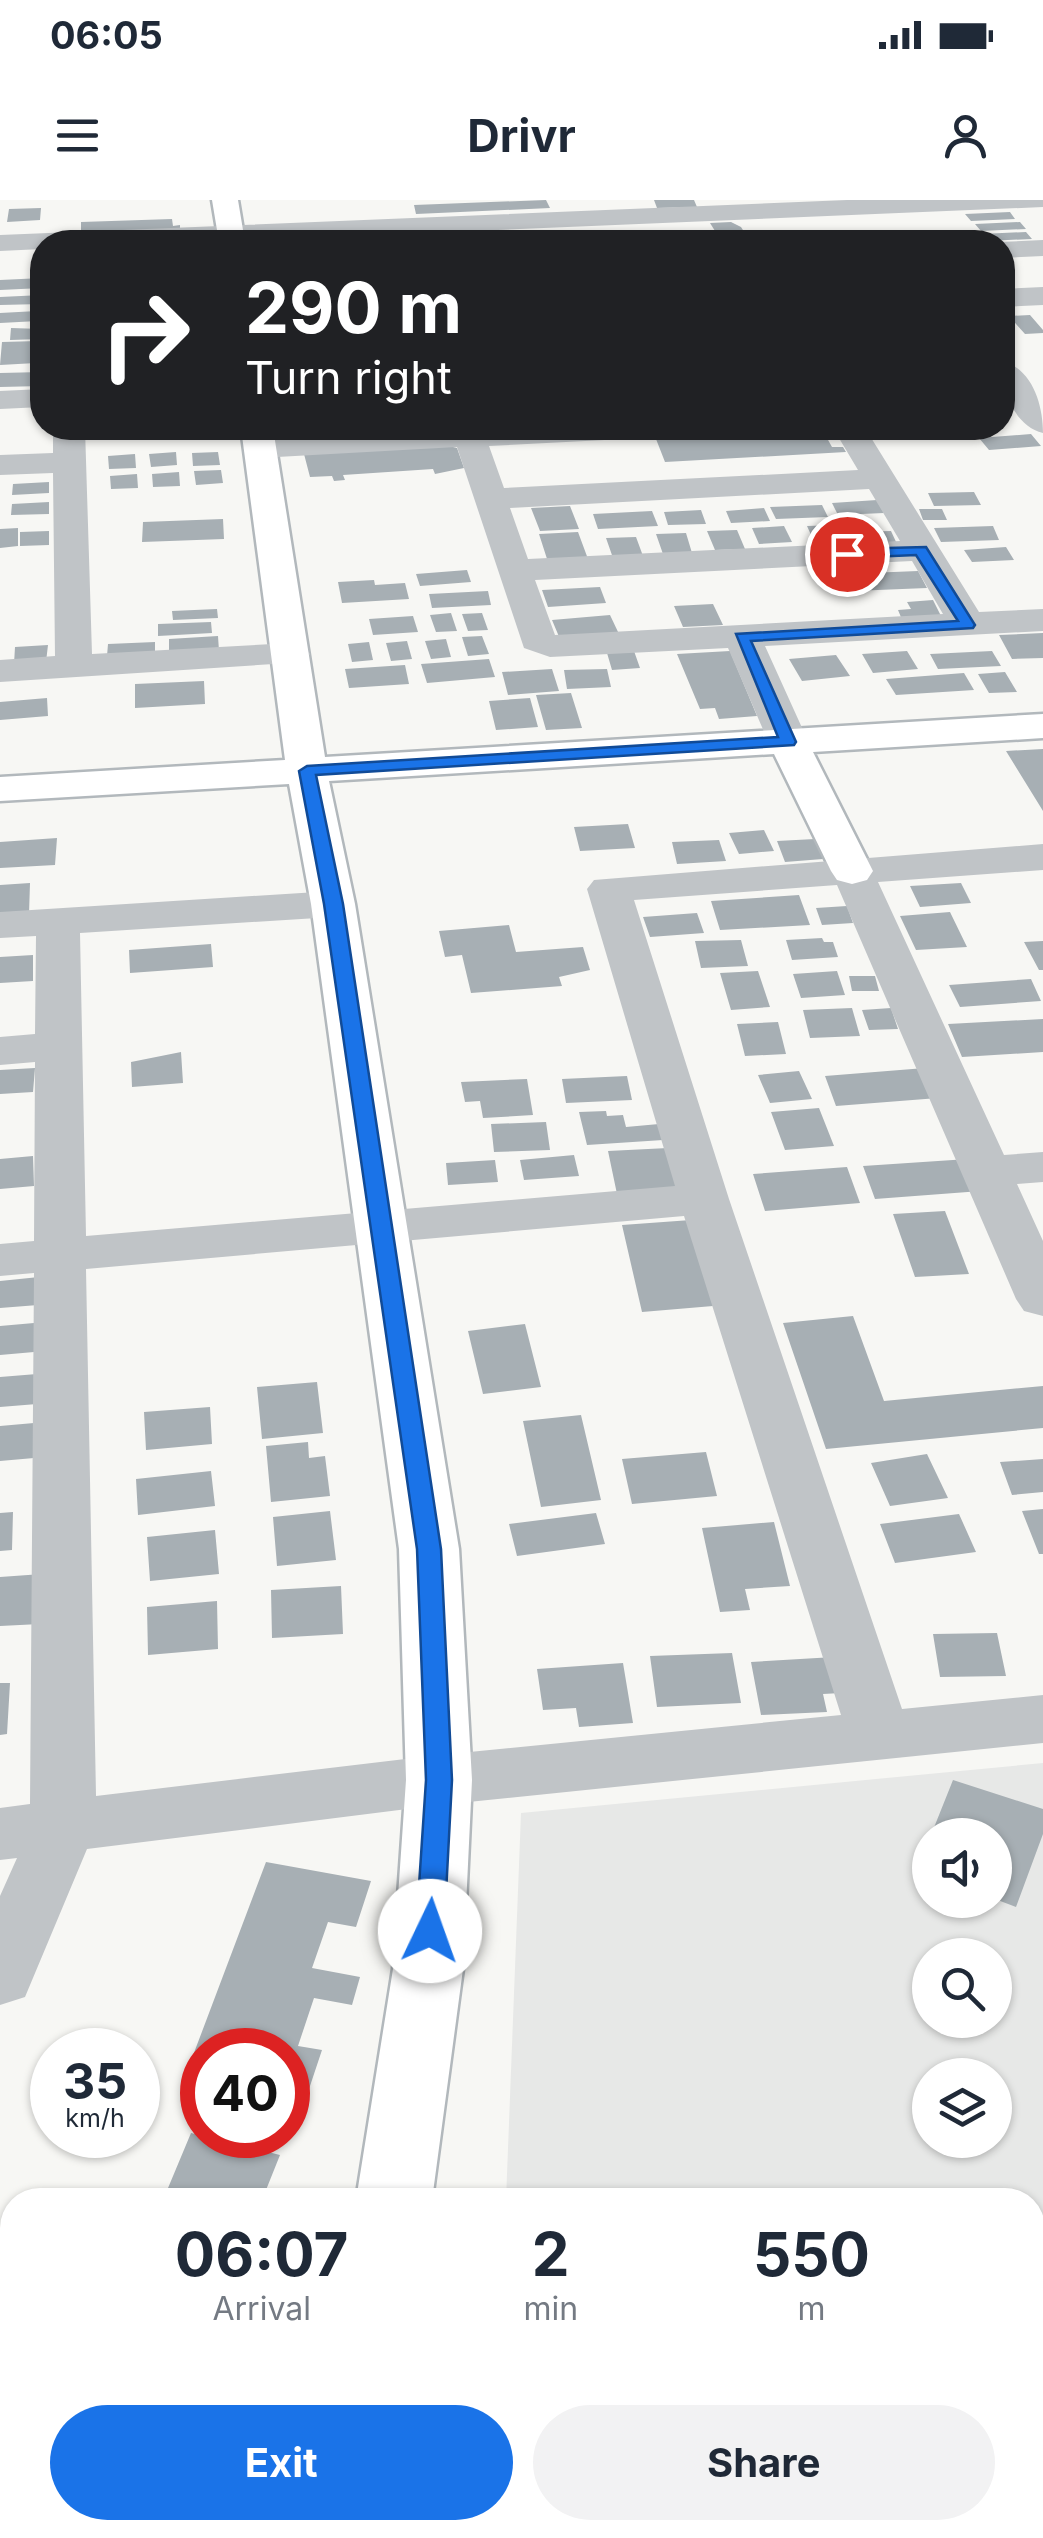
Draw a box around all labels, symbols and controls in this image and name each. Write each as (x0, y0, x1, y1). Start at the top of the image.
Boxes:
text: 06:05 (50, 12, 163, 58)
icon: menu (50, 108, 105, 163)
text: Drivr (467, 108, 576, 163)
icon: person (938, 108, 993, 163)
text: 290 m (245, 265, 462, 350)
icon: right (80, 270, 210, 400)
text: Turn right (245, 350, 452, 405)
pin (805, 512, 890, 597)
icon: arrive (820, 527, 875, 582)
map controls (912, 1818, 1012, 2158)
button: sound (912, 1818, 1012, 1918)
position arrow (378, 1879, 482, 1983)
button: search (912, 1938, 1012, 2038)
speed limit sign: 40 (180, 2028, 310, 2158)
text: 35 (63, 2051, 127, 2111)
button: layers (912, 2058, 1012, 2158)
text: km/h (65, 2103, 125, 2133)
text: 06:07 (175, 2218, 349, 2290)
text: 2 (532, 2218, 570, 2290)
text: 550 (753, 2218, 870, 2290)
text: Arrival (212, 2289, 311, 2328)
text: min (523, 2289, 578, 2328)
text: m (797, 2289, 826, 2328)
button: Exit (50, 2405, 513, 2520)
button: Share (533, 2405, 995, 2520)

